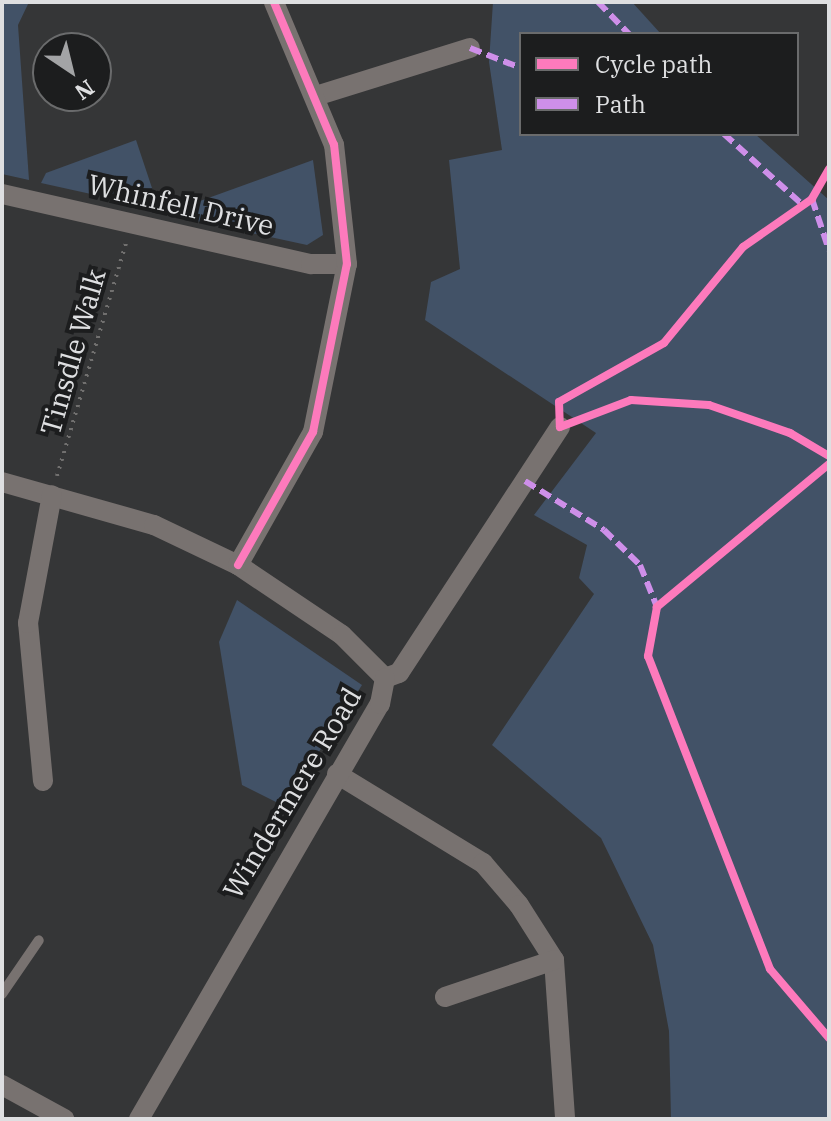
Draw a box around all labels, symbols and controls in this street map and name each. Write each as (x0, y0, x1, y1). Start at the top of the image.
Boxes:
north arrow (32, 32, 112, 112)
legend (519, 32, 799, 136)
text: Cycle path (595, 48, 712, 80)
text: N (69, 74, 100, 107)
text: Path (595, 88, 646, 120)
street label: Whinfell Drive (85, 167, 277, 243)
street label: Tinsdle Walk (33, 265, 113, 439)
street label: Windermere Road (216, 681, 368, 905)

